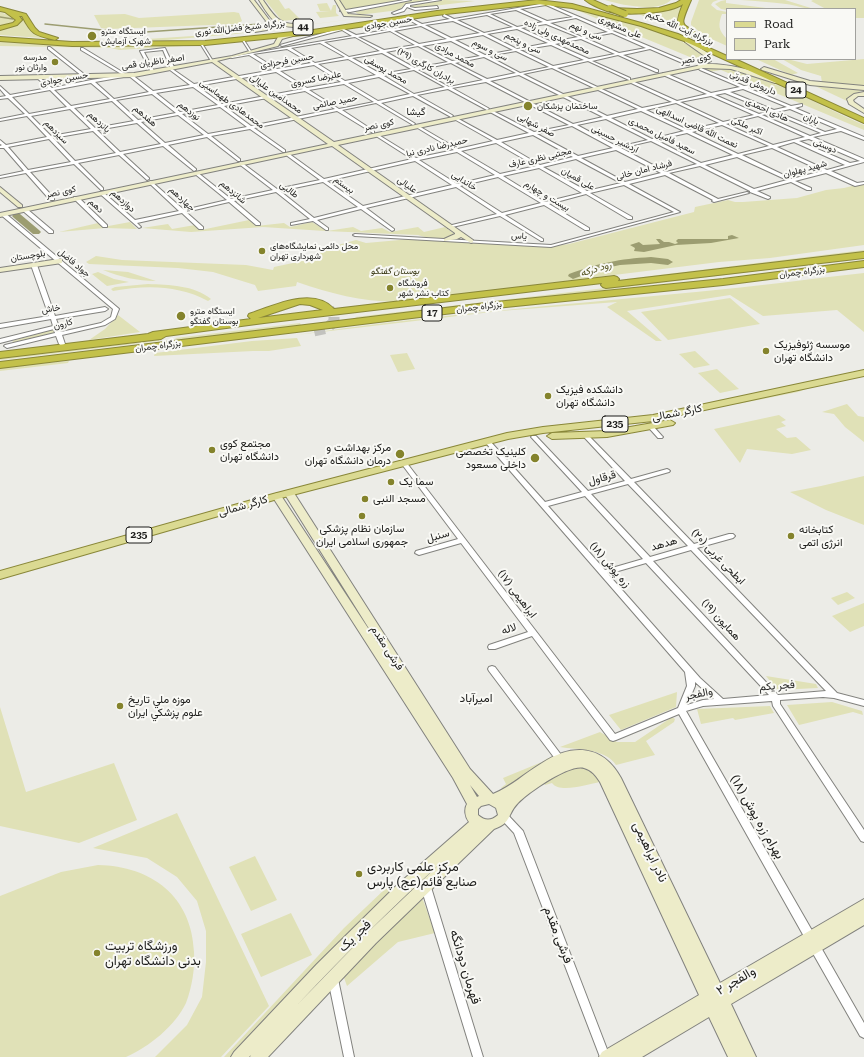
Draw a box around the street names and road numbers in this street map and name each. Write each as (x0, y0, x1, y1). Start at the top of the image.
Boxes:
street label: بزرگراه آیت الله حکیم (645, 8, 715, 48)
street label: حسین جوادی (363, 13, 413, 33)
street label: علی مشهوری (597, 13, 643, 41)
street label: محمدمهدی ولی زاده (522, 17, 592, 57)
street label: بزرگراه شیخ فضل‌الله نوری (194, 18, 286, 38)
road number: 44 (293, 19, 313, 35)
street label: سی و نهم (568, 19, 604, 43)
street label: سی و پنجم (503, 30, 543, 56)
street label: سی و سوم (471, 37, 509, 63)
street label: محمد مرادی (433, 40, 477, 70)
street label: برادران کارگری (۲۹) (395, 46, 457, 86)
street label: حسین فرحزادی (259, 51, 315, 71)
street label: اصغر ناظریان قمی (121, 52, 185, 72)
street label: کوی نصر (680, 52, 712, 66)
street label: محمد یوسفی (363, 53, 409, 87)
street label: داریوش قدرتی (728, 68, 778, 98)
street label: حسین جوادی (39, 69, 89, 89)
street label: علیرضا کسروی (290, 69, 342, 89)
street label: محمدامین علیالی (248, 72, 304, 116)
street label: محمدهادی طهماسبی (198, 77, 266, 131)
road number: 24 (786, 82, 806, 98)
street label: حمید صائمی (312, 92, 358, 112)
street label: هادی احمدی (744, 96, 790, 124)
street label: نوزدهم (176, 99, 202, 123)
street label: هفدهم (131, 103, 159, 129)
street label: نعمت الله قاضی اسدالهی (655, 103, 739, 151)
street label: پانزدهم (86, 109, 112, 135)
street label: صفر شهابی (515, 111, 557, 139)
street label: یاران (802, 111, 820, 127)
street label: اکبر ملکی (730, 114, 764, 138)
street label: سعید فامیل محمدی (627, 115, 697, 157)
street label: کوی نصر (363, 117, 395, 133)
street label: سیزدهم (42, 118, 70, 146)
street label: اردشیر حسینی (590, 123, 640, 155)
street label: حمیدرضا نادری نیا (405, 135, 469, 159)
street label: دوستی (812, 136, 838, 156)
street label: مجتبی نظری عارف (507, 146, 573, 170)
street label: فرشاد امان خانی (615, 158, 673, 182)
street label: شهید پهلوان (782, 158, 828, 180)
street label: علی قمیان (559, 165, 597, 193)
street label: خاندایی (449, 169, 479, 193)
street label: بیستم (332, 174, 356, 196)
street label: علیالی (395, 174, 419, 196)
street label: شانزدهم (218, 178, 248, 206)
street label: بیست و چهارم (522, 178, 572, 214)
street label: طالبی (278, 179, 300, 201)
street label: کوی نصر (45, 184, 77, 200)
street label: چهاردهم (167, 184, 197, 214)
street label: دوازدهم (109, 187, 137, 215)
street label: دهم (86, 196, 106, 216)
street label: یاس (511, 230, 527, 242)
street label: جواد فاضل (56, 246, 92, 280)
street label: بلوچستان (10, 248, 46, 264)
street label: بزرگراه چمران (779, 264, 825, 280)
street label: بزرگراه چمران (456, 299, 502, 315)
street label: خاش (41, 302, 61, 316)
road number: 17 (422, 305, 442, 321)
street label: کارون (52, 316, 74, 332)
street label: بزرگراه چمران (135, 338, 181, 354)
street label: کارگر شمالی (651, 402, 703, 424)
road number: 235 (602, 416, 628, 432)
street label: قرقاول (587, 468, 617, 488)
street label: کارگر شمالی (217, 493, 269, 519)
street label: سنبل (425, 526, 451, 546)
street label: ابطحی غربی (۲۰) (688, 526, 748, 588)
road number: 235 (126, 527, 152, 543)
street label: هدهد (649, 534, 679, 554)
street label: زره پوش (۱۸) (587, 540, 633, 590)
street label: ابراهیمی (۱۷) (495, 567, 539, 621)
street label: همایون (۱۹) (699, 597, 743, 643)
street label: لاله (500, 620, 518, 638)
street label: فرشی مقدم (368, 623, 406, 673)
street label: فجر یکم (759, 678, 795, 694)
street label: والفجر (684, 685, 714, 703)
street label: بهرام زره پوش (۱۸) (727, 772, 787, 862)
street label: نادر ابراهیمی (629, 819, 671, 885)
street label: فرشی مقدم (540, 904, 576, 966)
street label: فجر یک (335, 917, 375, 955)
street label: قهرمان دودانگه (446, 928, 484, 1006)
street label: والفجر ۲ (714, 963, 758, 999)

